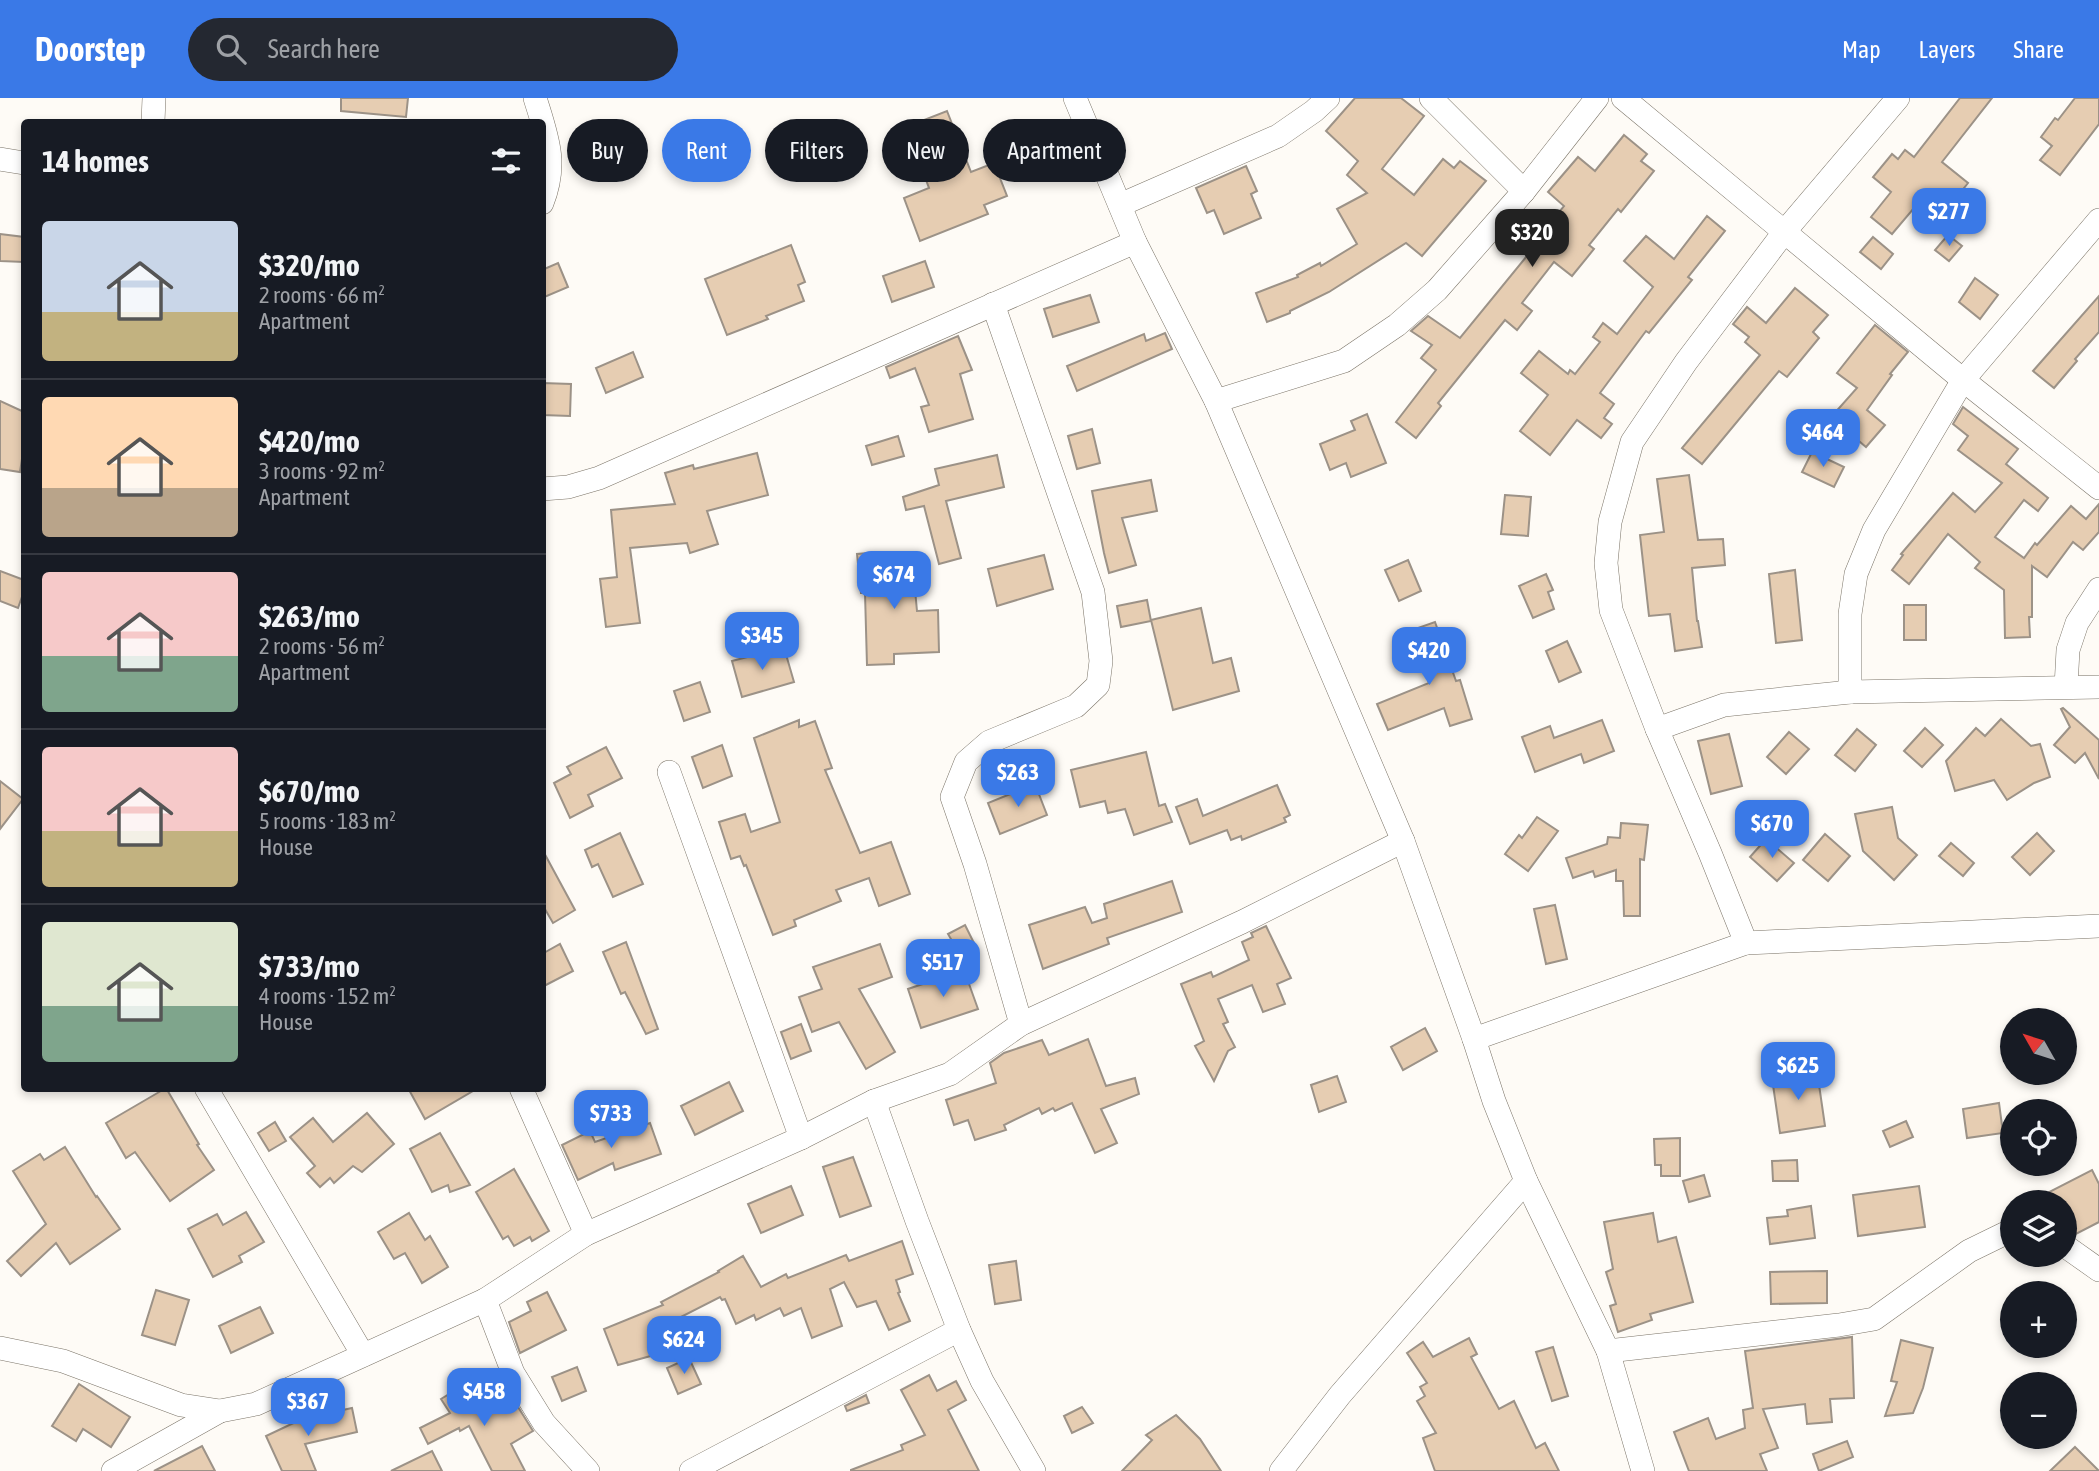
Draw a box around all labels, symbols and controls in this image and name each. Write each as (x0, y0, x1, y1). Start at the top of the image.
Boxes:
search box (188, 18, 678, 81)
text: Doorstep (35, 30, 146, 68)
icon: search (212, 30, 250, 68)
text: Search here (268, 34, 380, 64)
text: Map (1842, 36, 1881, 63)
text: Layers (1919, 36, 1975, 63)
text: Share (2013, 36, 2064, 63)
chip: Buy (567, 119, 648, 182)
chip: Rent (662, 119, 751, 182)
chip: Filters (765, 119, 868, 182)
chip: New (882, 119, 969, 182)
chip: Apartment (983, 119, 1126, 182)
icon: filters (487, 142, 525, 180)
text: 14 homes (42, 144, 149, 178)
pin: $277 (1908, 188, 1990, 248)
text: $277 (1928, 198, 1970, 224)
pin: $320 (1491, 209, 1573, 269)
text: $320 (1511, 219, 1553, 245)
text: $320/mo (259, 248, 360, 282)
icon: home (98, 249, 182, 333)
text: 2 rooms · 66 m² (259, 282, 385, 308)
text: Apartment (259, 308, 350, 334)
pin: $464 (1782, 410, 1864, 469)
text: $464 (1802, 419, 1844, 445)
text: $420/mo (259, 424, 360, 458)
icon: home (98, 425, 182, 509)
text: 3 rooms · 92 m² (259, 458, 385, 484)
text: Apartment (259, 484, 350, 510)
pin: $674 (853, 552, 935, 611)
text: $674 (873, 561, 915, 587)
text: $263/mo (259, 599, 360, 633)
icon: home (98, 600, 182, 684)
pin: $345 (721, 612, 803, 672)
text: $345 (741, 622, 783, 648)
pin: $420 (1388, 628, 1470, 687)
text: 2 rooms · 56 m² (259, 633, 385, 659)
text: $420 (1408, 637, 1450, 663)
text: Apartment (259, 659, 350, 685)
pin: $263 (977, 750, 1059, 809)
text: $263 (997, 759, 1039, 785)
text: $670/mo (259, 774, 360, 808)
icon: home (98, 775, 182, 859)
pin: $670 (1731, 800, 1813, 860)
text: 5 rooms · 183 m² (259, 808, 396, 834)
text: $670 (1751, 810, 1793, 836)
text: House (259, 834, 313, 860)
pin: $517 (902, 940, 984, 999)
text: $733/mo (259, 949, 360, 983)
text: $517 (922, 949, 964, 975)
icon: home (98, 950, 182, 1034)
text: 4 rooms · 152 m² (259, 983, 396, 1009)
north arrow (2000, 1008, 2077, 1085)
map controls (2000, 1008, 2077, 1449)
text: House (259, 1009, 313, 1035)
pin: $625 (1757, 1042, 1839, 1102)
text: $625 (1777, 1052, 1819, 1078)
pin: $733 (570, 1090, 652, 1150)
button: locate (2000, 1099, 2077, 1176)
text: $733 (590, 1100, 632, 1126)
button: layers (2000, 1190, 2077, 1267)
button: + (2000, 1281, 2077, 1358)
pin: $624 (643, 1316, 725, 1376)
text: $624 (663, 1326, 705, 1352)
pin: $458 (443, 1368, 525, 1428)
button: − (2000, 1372, 2077, 1449)
pin: $367 (267, 1378, 349, 1438)
text: $458 (463, 1378, 505, 1404)
text: $367 (287, 1388, 329, 1414)

